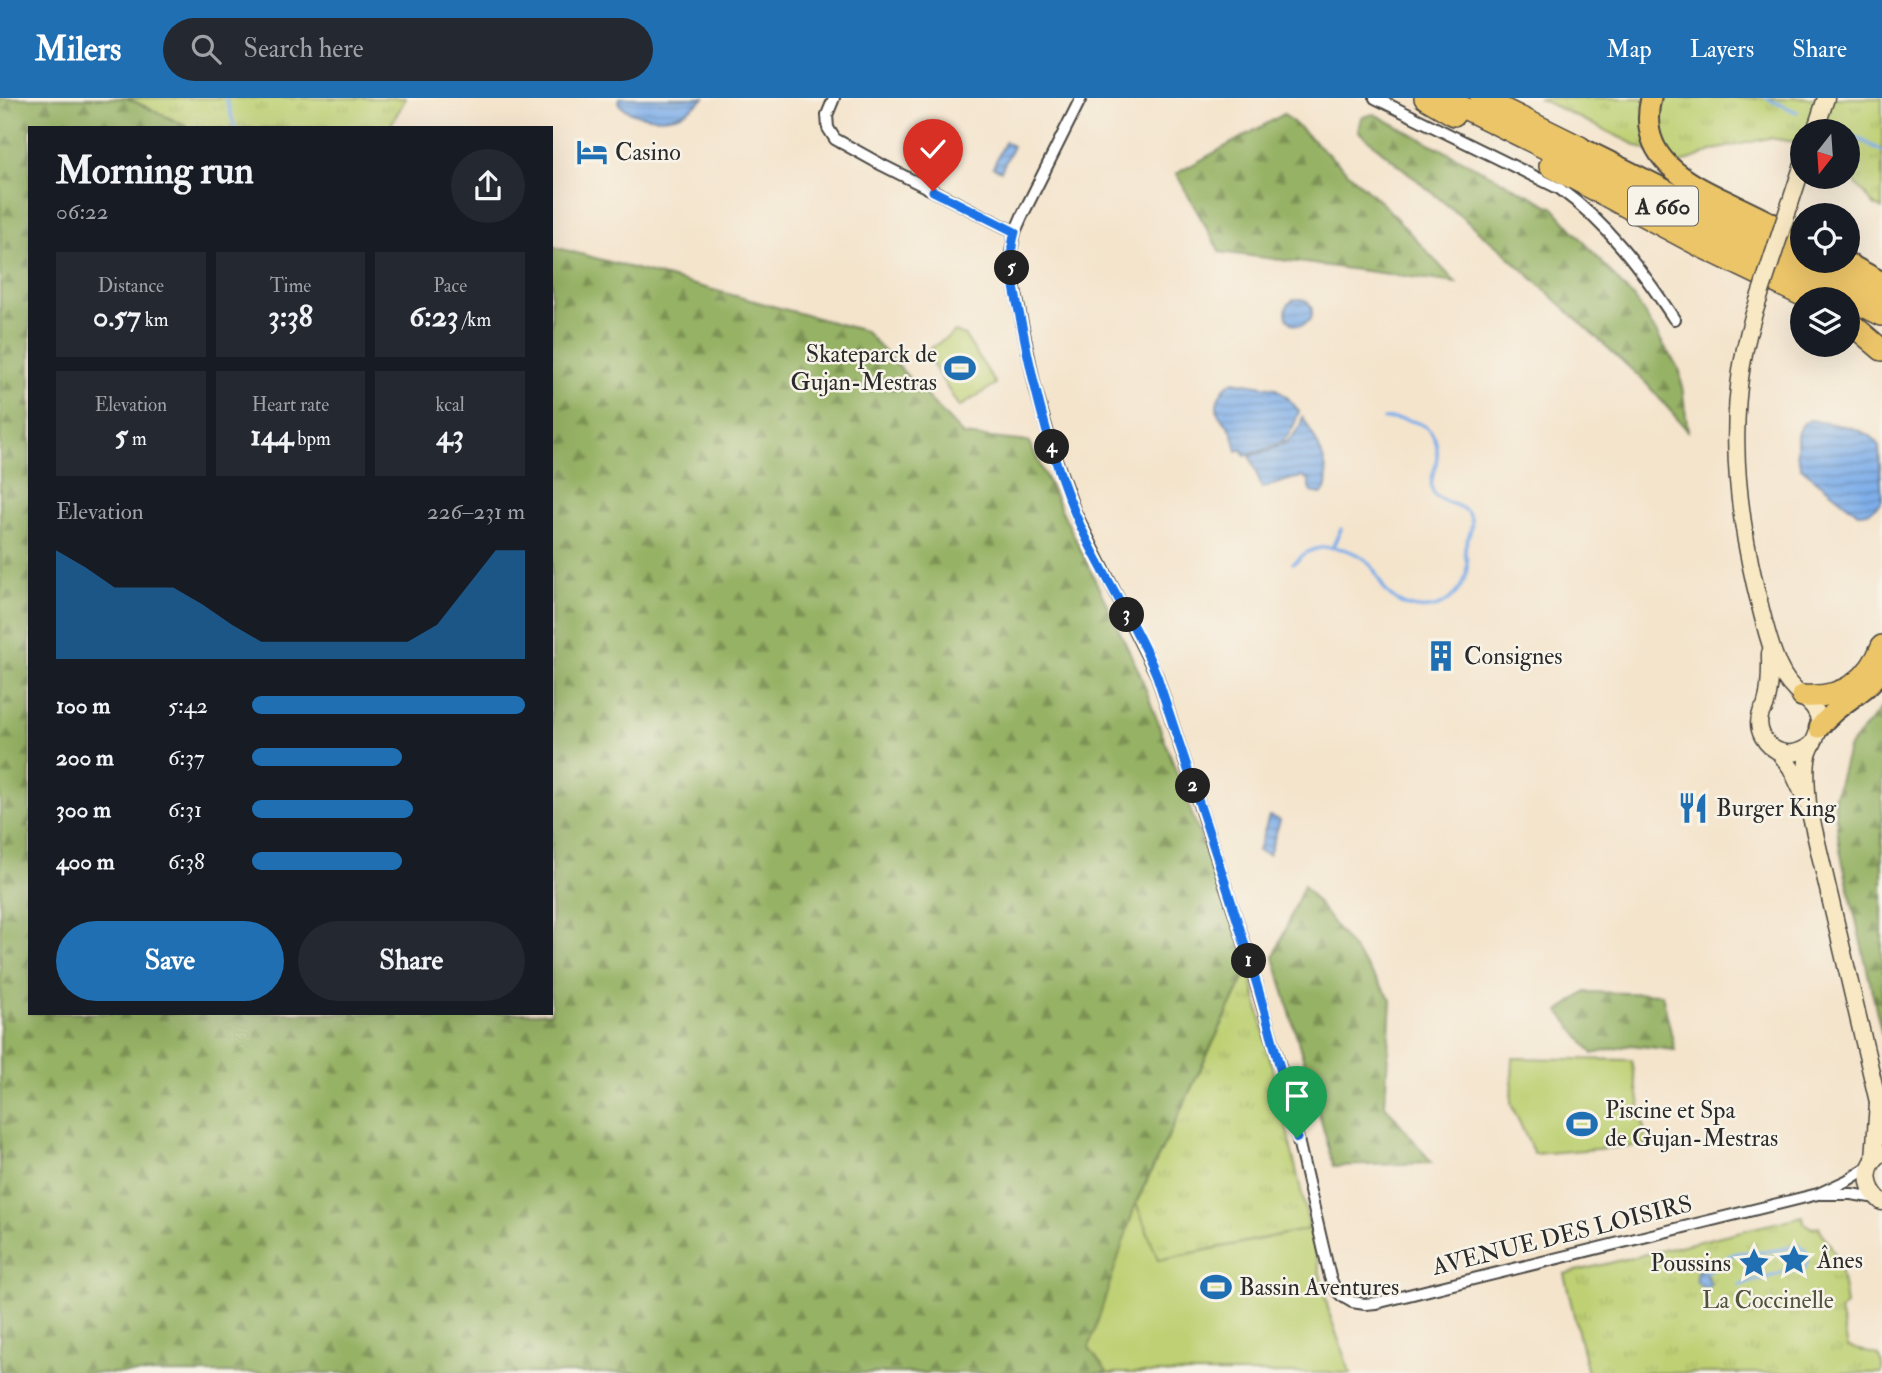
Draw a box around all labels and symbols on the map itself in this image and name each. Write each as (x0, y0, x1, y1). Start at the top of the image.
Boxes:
pin (903, 119, 963, 191)
north arrow (1790, 119, 1860, 189)
hotel icon: Casino (575, 135, 609, 169)
place label: Casino (615, 137, 681, 168)
road number: A 660 (1628, 186, 1698, 226)
pin: 5 (995, 250, 1030, 286)
place label: Skateparck de Gujan-Mestras (791, 339, 937, 398)
sports icon: Skateparck de Gujan-Mestras (943, 351, 977, 385)
pin: 4 (1034, 430, 1070, 464)
pin: 3 (1110, 598, 1144, 632)
building icon: Consignes (1424, 639, 1458, 673)
place label: Consignes (1464, 641, 1563, 672)
pin: 2 (1176, 768, 1210, 804)
restaurant icon: Burger King (1676, 791, 1710, 825)
place label: Burger King (1716, 793, 1837, 824)
pin: 1 (1232, 944, 1266, 978)
pin (1267, 1066, 1327, 1138)
place label: Piscine et Spa de Gujan-Mestras (1605, 1095, 1778, 1154)
sports icon: Piscine et Spa de Gujan-Mestras (1565, 1107, 1599, 1141)
street label: AVENUE DES LOISIRS (1428, 1188, 1695, 1283)
place icon: Ânes (1777, 1243, 1811, 1277)
place label: Ânes (1816, 1244, 1863, 1276)
place icon: Poussins (1737, 1246, 1771, 1280)
place label: Poussins (1650, 1248, 1731, 1279)
sports icon: Bassin Aventures (1199, 1270, 1233, 1304)
place label: Bassin Aventures (1239, 1272, 1399, 1303)
park label: La Coccinelle (1702, 1285, 1834, 1316)

